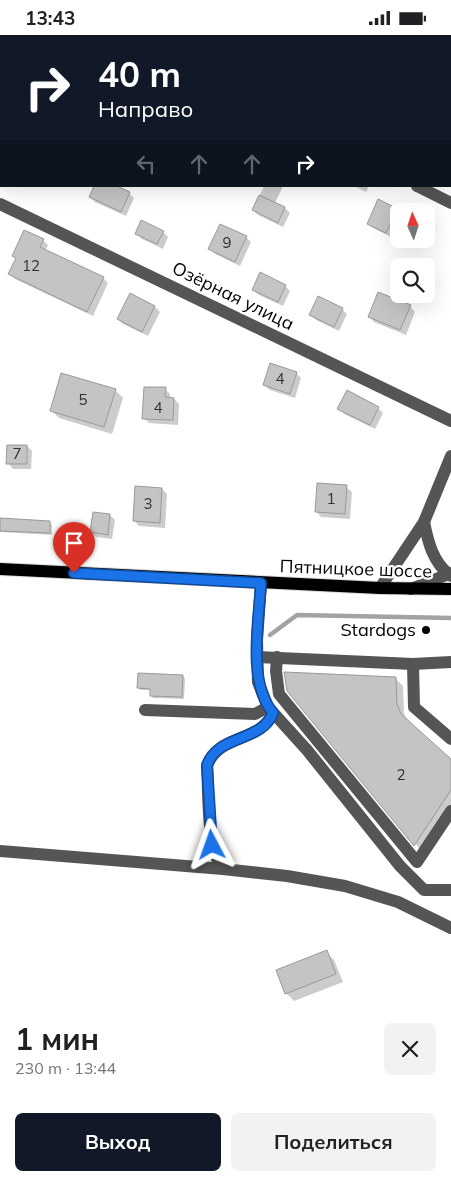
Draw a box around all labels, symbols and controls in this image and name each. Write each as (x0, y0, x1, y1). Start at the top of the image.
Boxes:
text: 13:43 (25, 6, 75, 30)
text: 40 m (98, 52, 181, 96)
icon: right (15, 55, 80, 120)
text: Направо (98, 95, 193, 123)
icon: left (132, 150, 160, 178)
icon: ahead (185, 150, 213, 178)
icon: ahead (238, 150, 266, 178)
icon: right (291, 150, 319, 178)
north arrow (390, 203, 435, 247)
map controls (390, 203, 435, 303)
house number: 9 (222, 233, 232, 252)
house number: 12 (22, 256, 40, 275)
street label: Озёрная улица (169, 256, 298, 335)
button: search (390, 258, 435, 303)
house number: 4 (275, 369, 285, 388)
house number: 5 (78, 390, 88, 409)
house number: 4 (153, 398, 163, 417)
house number: 7 (12, 444, 22, 463)
house number: 1 (326, 489, 336, 508)
house number: 3 (143, 494, 153, 513)
pin (53, 522, 95, 573)
icon: arrive (60, 529, 88, 557)
street label: Пятницкое шоссе (279, 554, 433, 583)
place label: Stardogs (340, 618, 416, 641)
marker: Stardogs (420, 624, 432, 636)
house number: 2 (396, 765, 406, 784)
position arrow (185, 818, 237, 870)
text: 1 мин (15, 1020, 99, 1058)
button: close (384, 1023, 436, 1075)
text: 230 m · 13:44 (15, 1058, 116, 1078)
button: Выход (15, 1113, 221, 1171)
button: Поделиться (231, 1113, 436, 1171)

